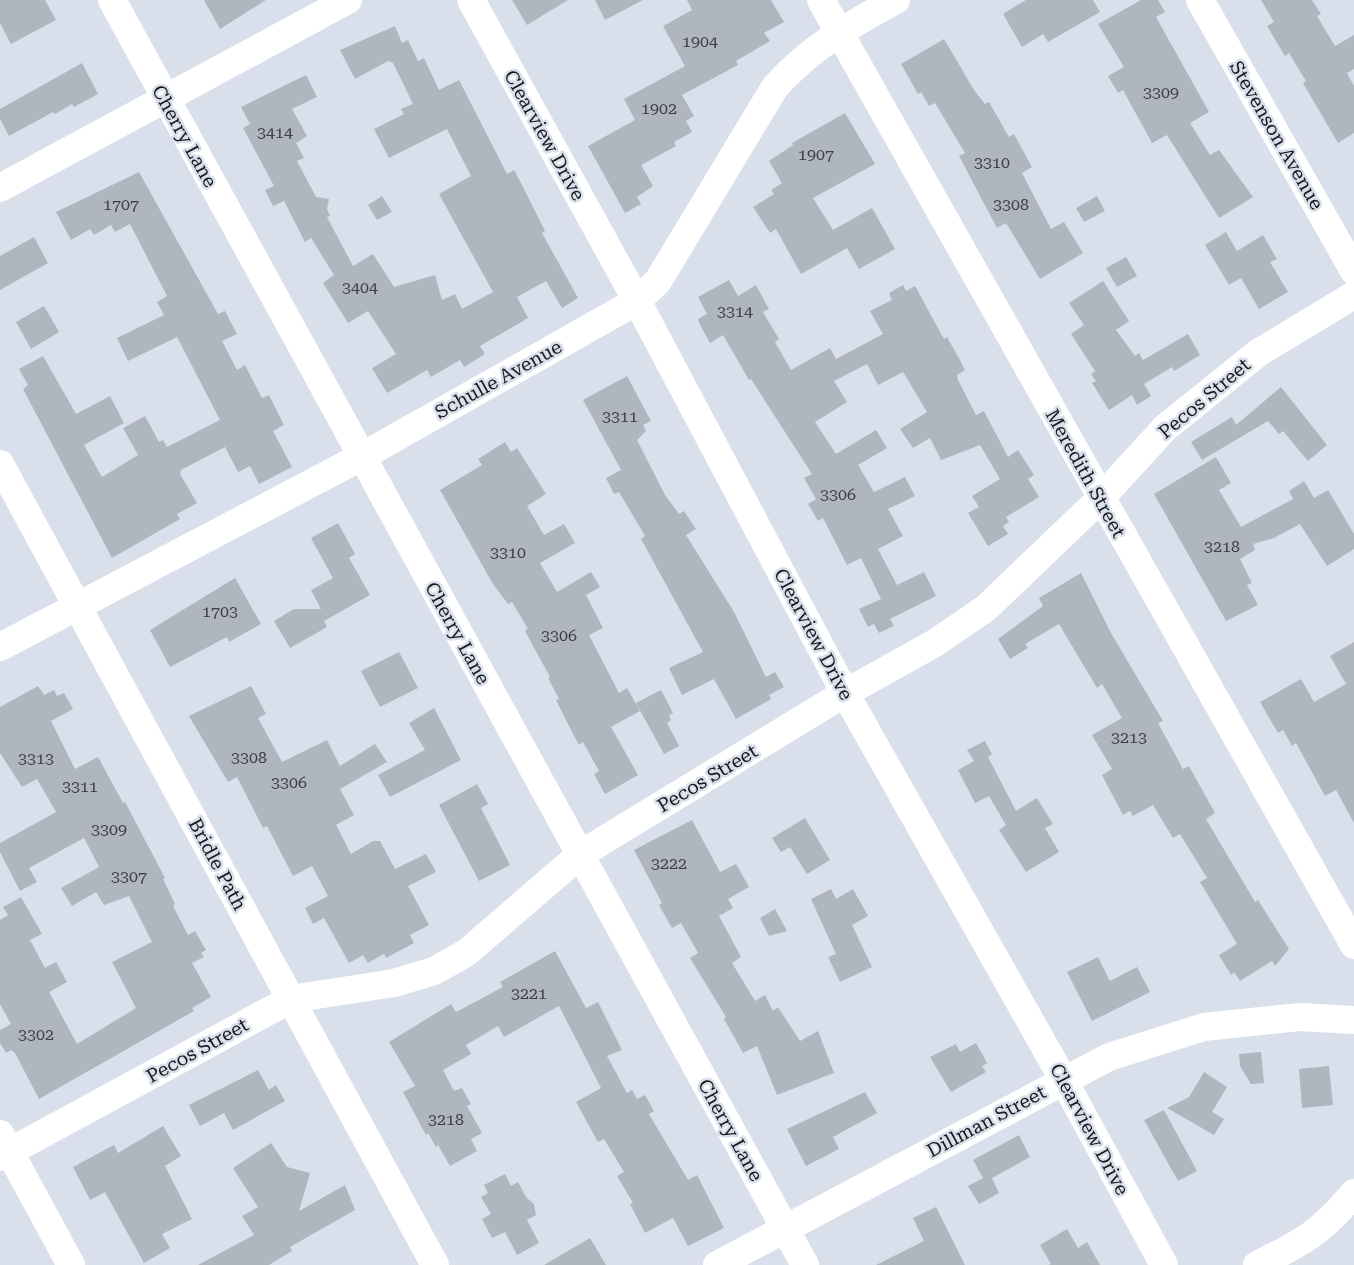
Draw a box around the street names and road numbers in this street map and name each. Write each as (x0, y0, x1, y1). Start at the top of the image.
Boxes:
street label: Stevenson Avenue (1225, 57, 1329, 214)
street label: Clearview Drive (499, 66, 590, 205)
street label: Cherry Lane (147, 81, 222, 191)
street label: Schulle Avenue (431, 335, 566, 424)
street label: Pecos Street (1154, 353, 1255, 443)
street label: Meredith Street (1041, 405, 1130, 542)
street label: Clearview Drive (769, 564, 858, 704)
street label: Cherry Lane (420, 578, 495, 688)
street label: Pecos Street (653, 739, 762, 817)
street label: Bridle Path (184, 814, 251, 914)
street label: Pecos Street (142, 1013, 252, 1088)
street label: Clearview Drive (1045, 1059, 1134, 1199)
street label: Cherry Lane (693, 1075, 768, 1185)
street label: Dillman Street (923, 1080, 1050, 1163)

